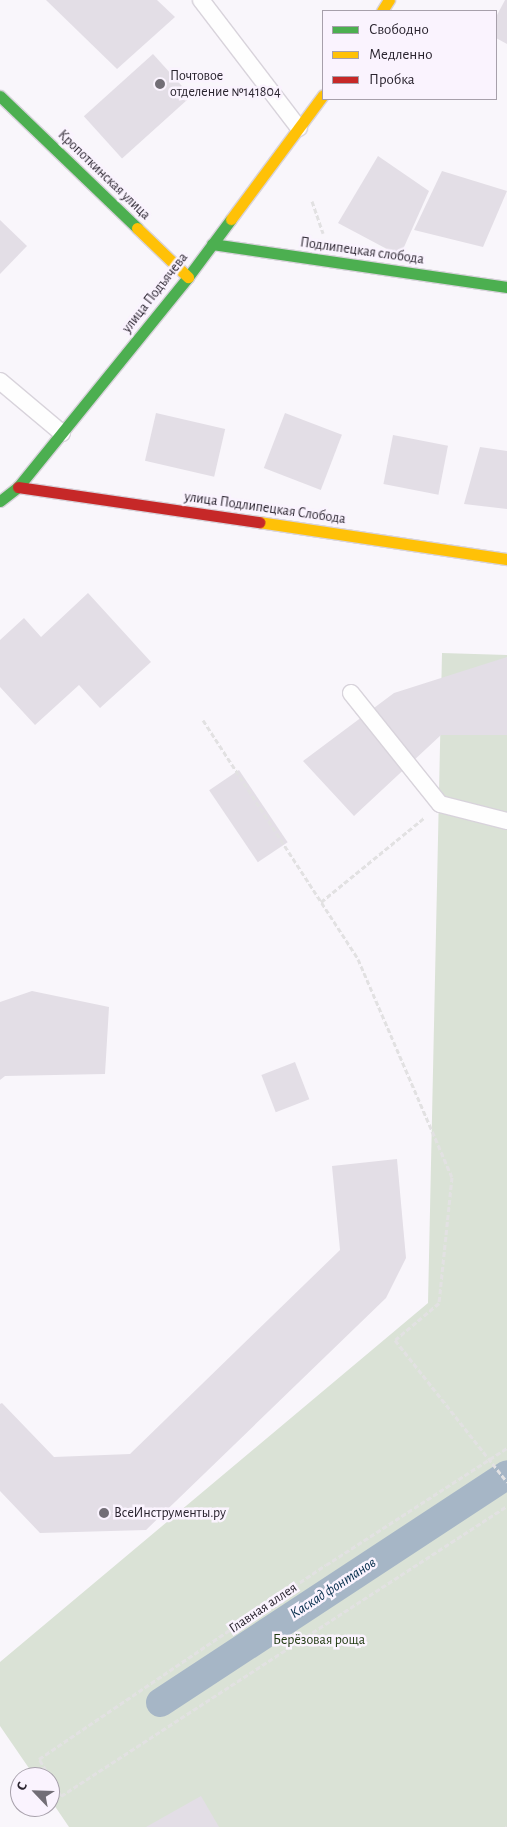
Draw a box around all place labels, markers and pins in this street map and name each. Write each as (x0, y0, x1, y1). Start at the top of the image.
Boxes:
place label: Почтовое отделение №141804 (170, 68, 281, 100)
marker: Почтовое отделение №141804 (154, 78, 166, 90)
place label: ВсеИнструменты.ру (114, 1505, 226, 1521)
marker: ВсеИнструменты.ру (98, 1507, 110, 1519)

